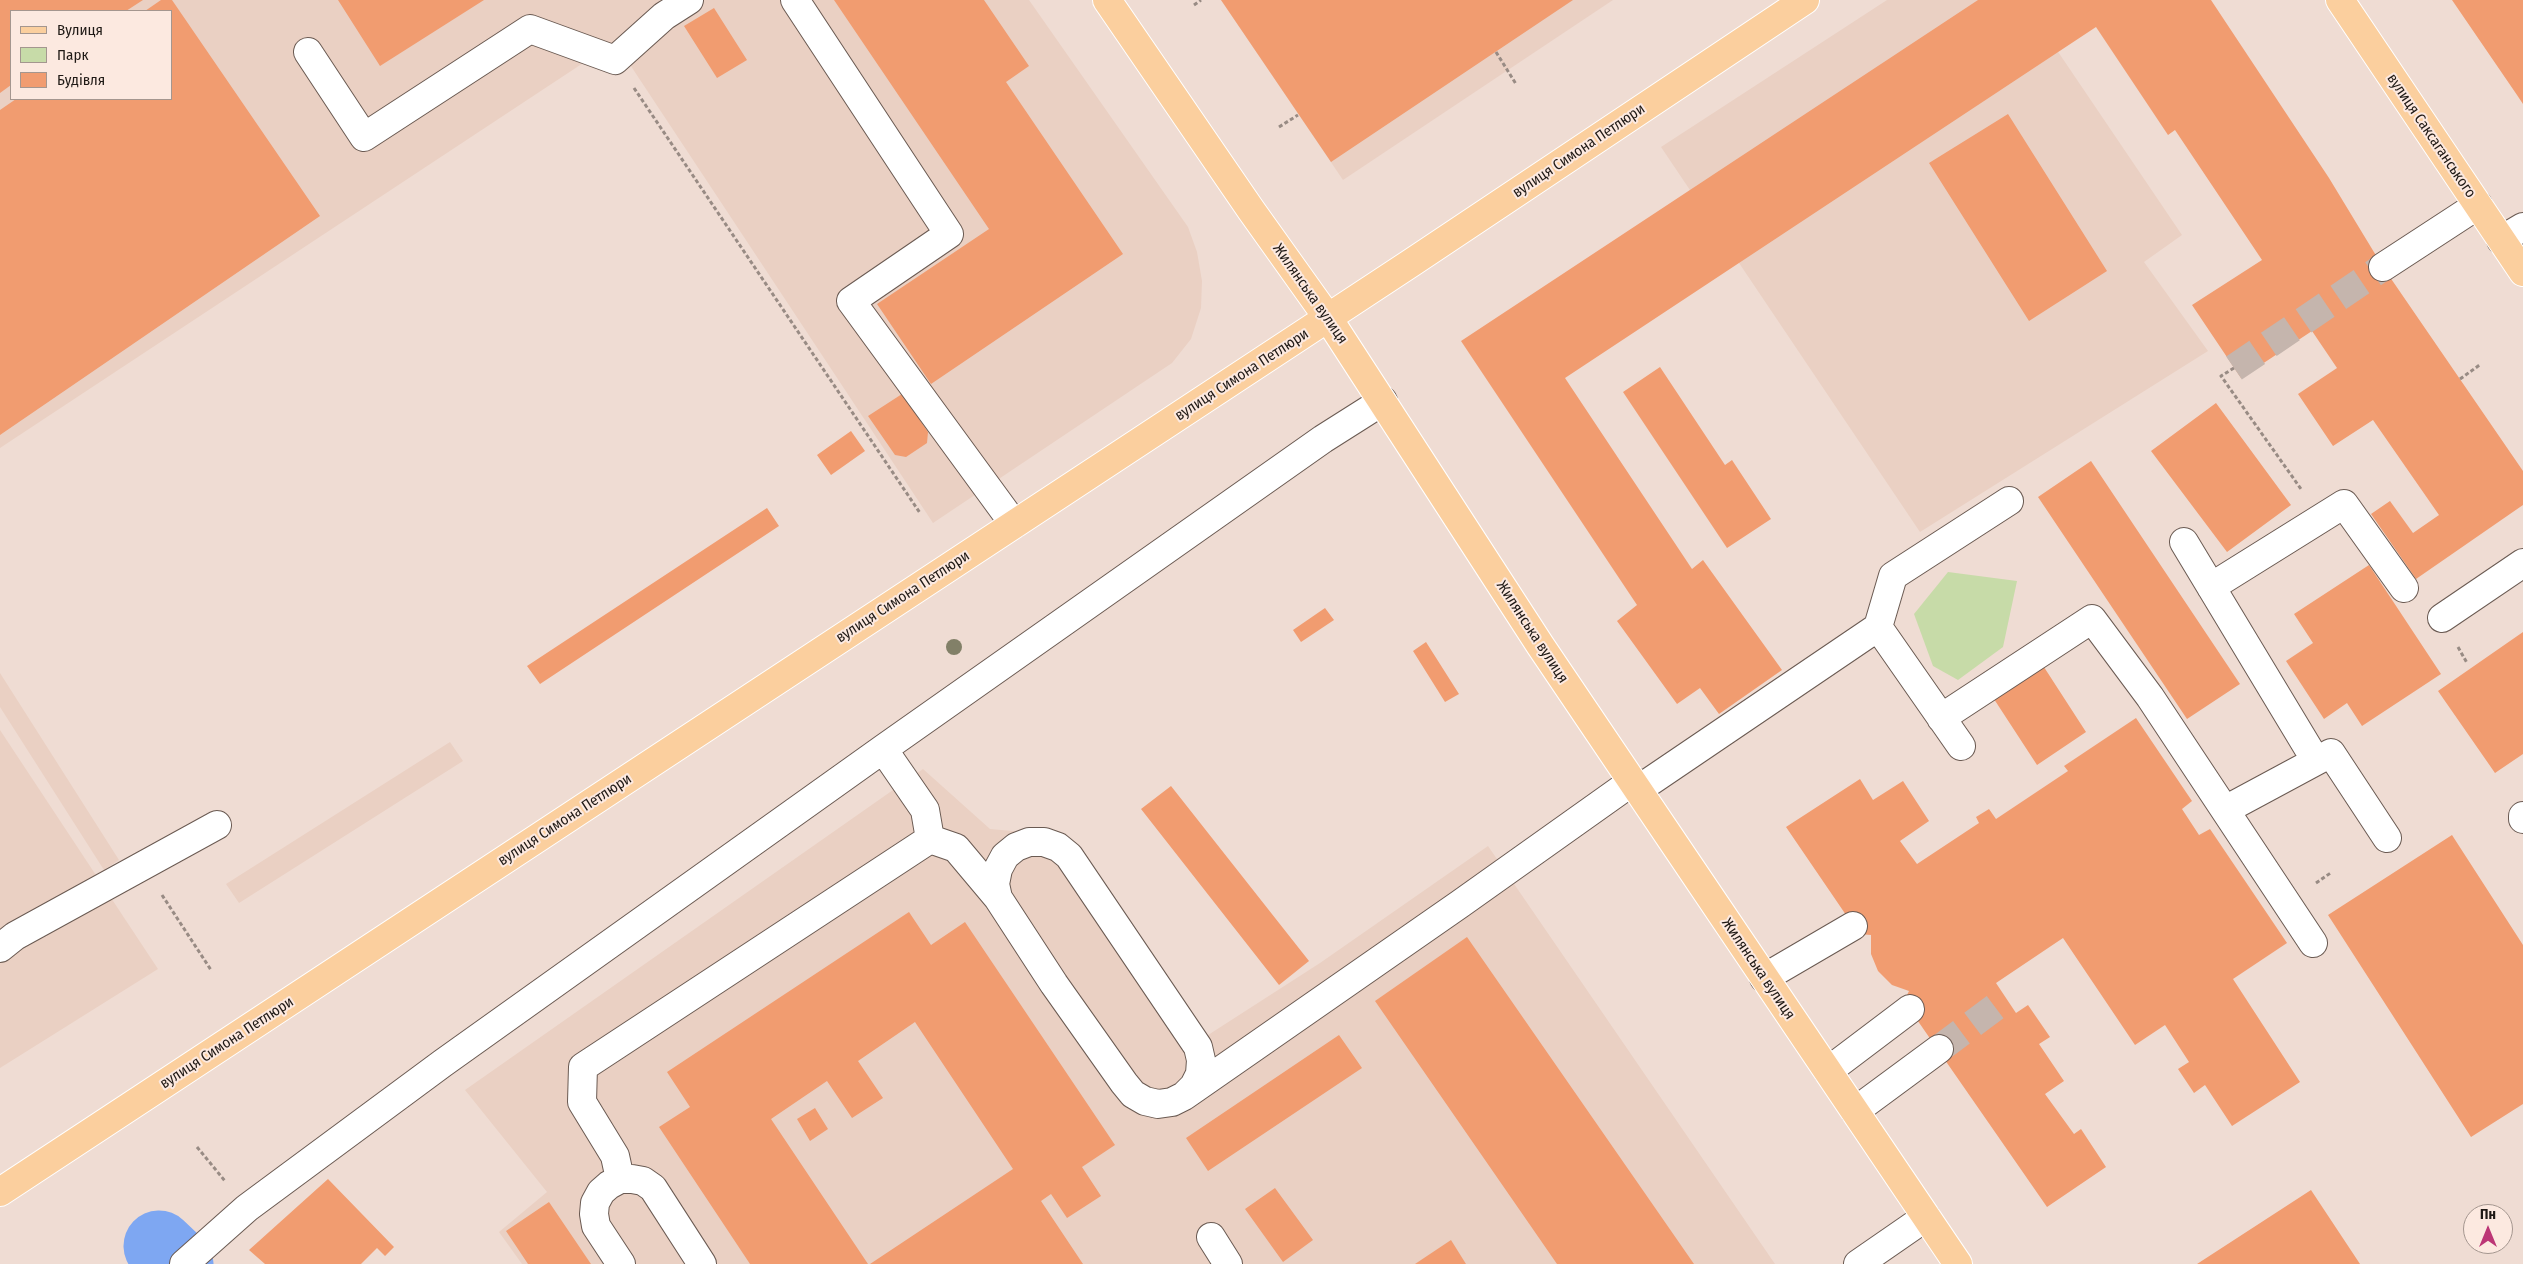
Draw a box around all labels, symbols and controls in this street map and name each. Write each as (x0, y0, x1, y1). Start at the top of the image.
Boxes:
legend (10, 10, 172, 100)
text: Вулиця (57, 21, 103, 39)
text: Парк (57, 46, 88, 64)
street label: вулиця Саксаганського (2383, 70, 2479, 202)
text: Будівля (57, 71, 105, 89)
street label: вулиця Симона Петлюри (1509, 100, 1649, 202)
street label: Жилянська вулиця (1269, 240, 1351, 348)
street label: вулиця Симона Петлюри (1172, 325, 1312, 425)
street label: вулиця Симона Петлюри (833, 547, 973, 647)
street label: Жилянська вулиця (1492, 577, 1572, 687)
street label: вулиця Симона Петлюри (495, 770, 635, 870)
street label: Жилянська вулиця (1717, 915, 1799, 1023)
street label: вулиця Симона Петлюри (157, 993, 297, 1093)
north arrow (2463, 1204, 2513, 1254)
text: Пн (2480, 1206, 2496, 1223)

